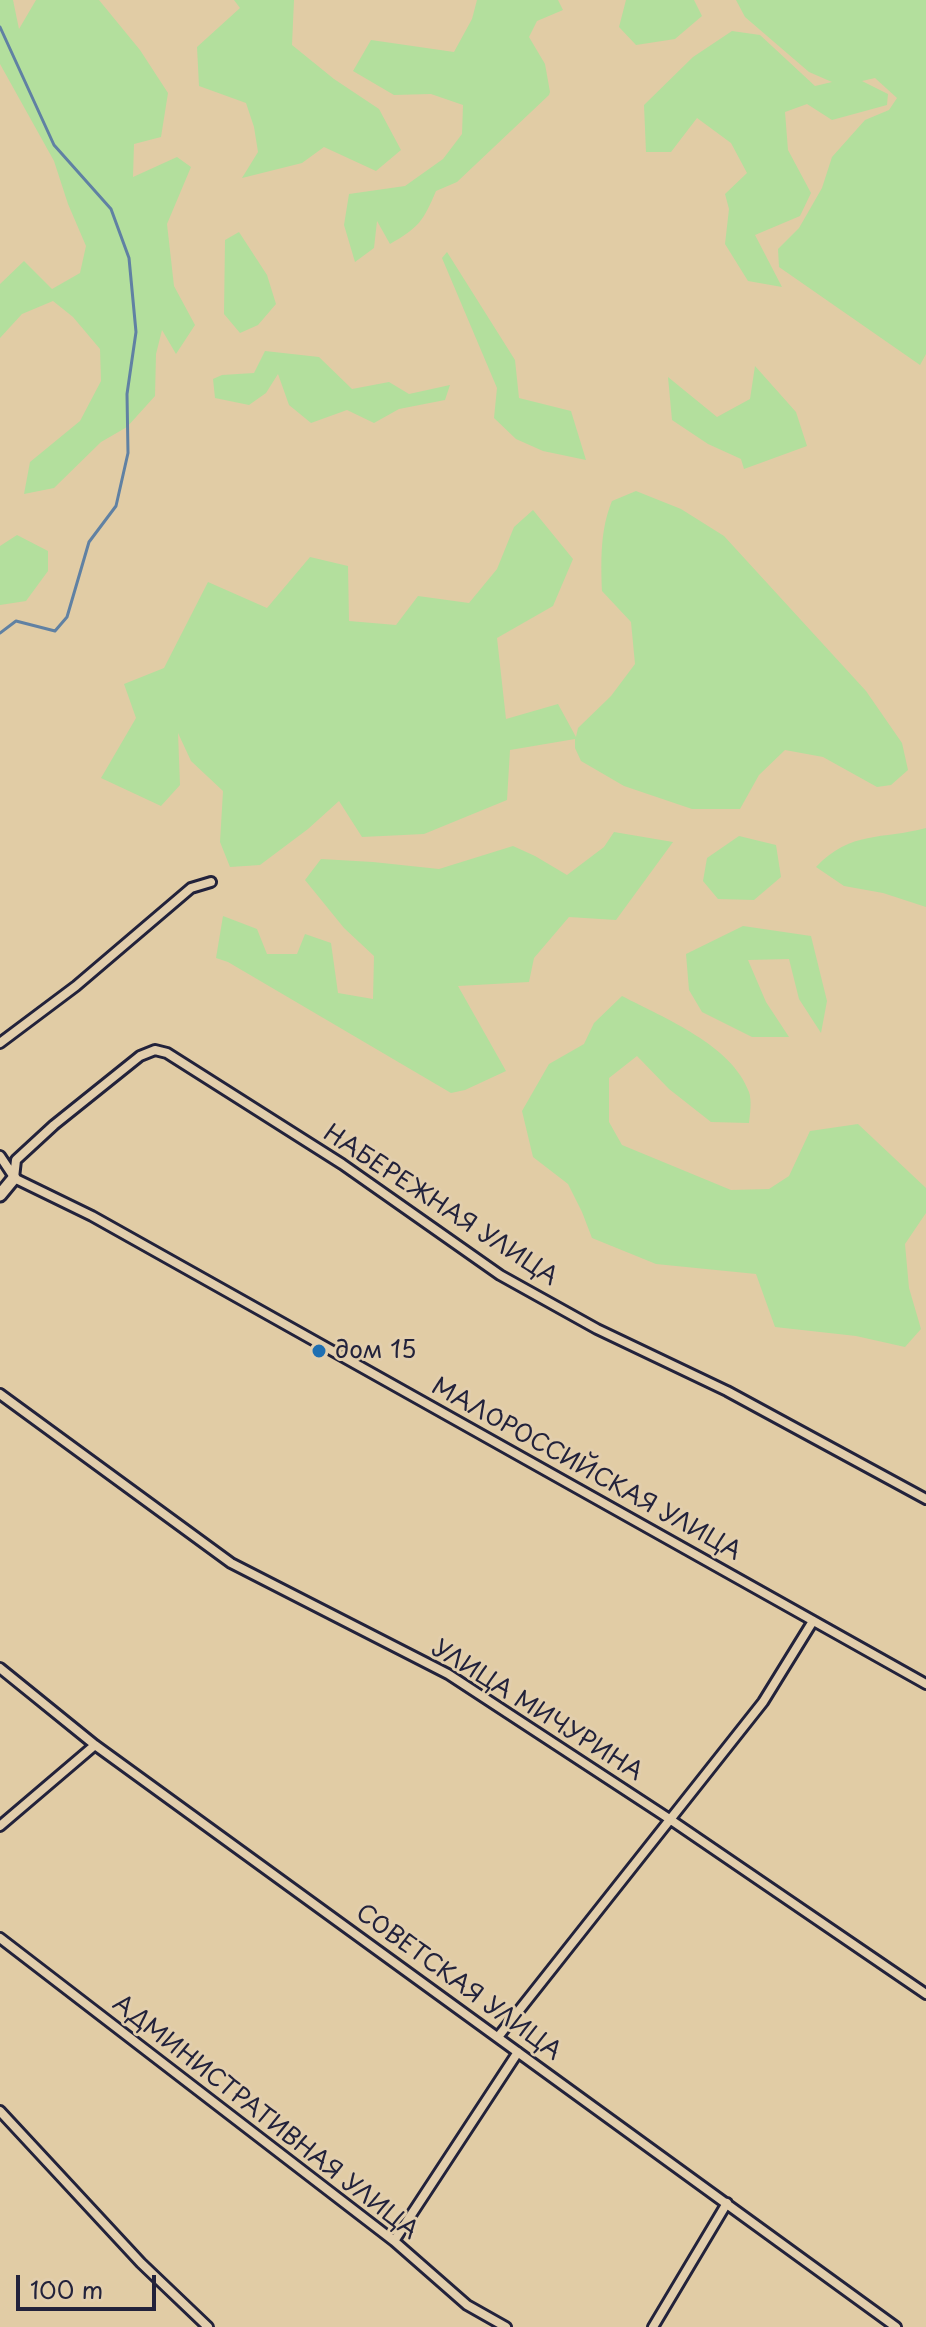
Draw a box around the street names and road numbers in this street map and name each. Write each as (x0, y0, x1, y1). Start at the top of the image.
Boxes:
street label: НАБЕРЕЖНАЯ УЛИЦА (317, 1119, 563, 1293)
street label: МАЛОРОССИЙСКАЯ УЛИЦА (426, 1373, 746, 1567)
street label: УЛИЦА МИЧУРИНА (426, 1634, 648, 1788)
street label: СОВЕТСКАЯ УЛИЦА (350, 1899, 566, 2067)
street label: АДМИНИСТРАТИВНАЯ УЛИЦА (107, 1990, 423, 2246)

